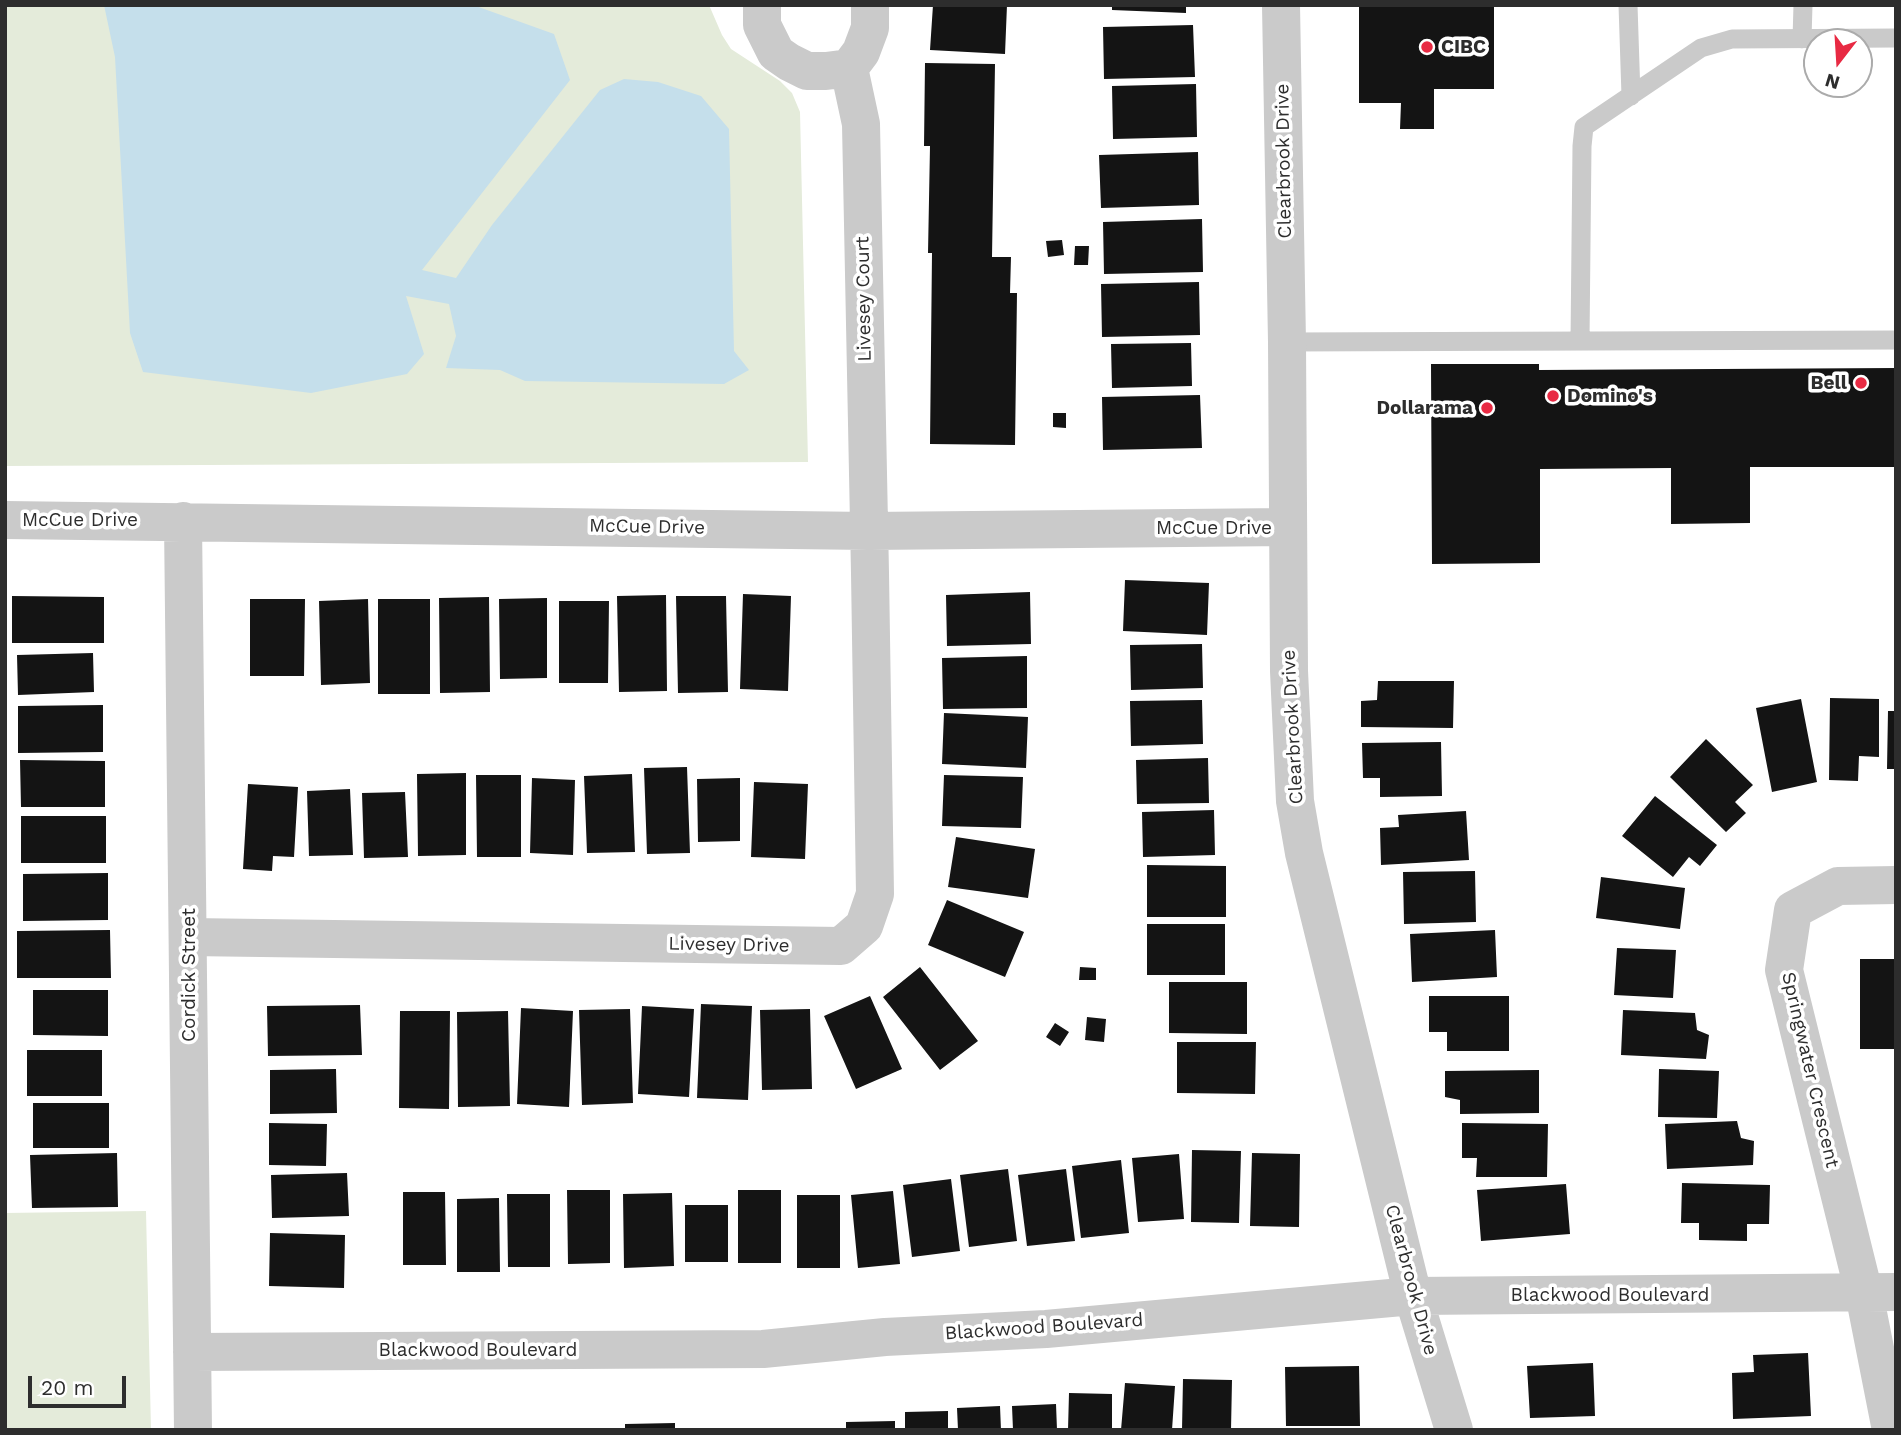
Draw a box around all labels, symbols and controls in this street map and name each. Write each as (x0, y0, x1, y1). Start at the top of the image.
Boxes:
north arrow (1803, 28, 1873, 98)
place label: CIBC (1441, 36, 1486, 58)
marker: CIBC (1419, 39, 1435, 55)
text: N (1822, 69, 1842, 95)
street label: Clearbrook Drive (1271, 83, 1297, 239)
street label: Livesey Court (852, 236, 876, 362)
place label: Bell (1811, 372, 1847, 394)
marker: Bell (1853, 375, 1869, 391)
place label: Domino's (1567, 385, 1653, 407)
marker: Domino's (1545, 388, 1561, 404)
place label: Dollarama (1376, 397, 1473, 419)
marker: Dollarama (1479, 400, 1495, 416)
street label: McCue Drive (22, 509, 138, 531)
street label: McCue Drive (589, 515, 705, 539)
street label: McCue Drive (1156, 517, 1272, 539)
street label: Clearbrook Drive (1278, 649, 1308, 805)
street label: Cordick Street (178, 908, 200, 1042)
street label: Livesey Drive (668, 933, 790, 957)
street label: Springwater Crescent (1776, 970, 1844, 1170)
street label: Clearbrook Drive (1380, 1202, 1442, 1358)
street label: Blackwood Boulevard (1511, 1284, 1709, 1306)
street label: Blackwood Boulevard (944, 1309, 1144, 1345)
street label: Blackwood Boulevard (379, 1339, 577, 1361)
scale bar (32, 1362, 130, 1406)
text: 20 m (41, 1375, 93, 1400)

